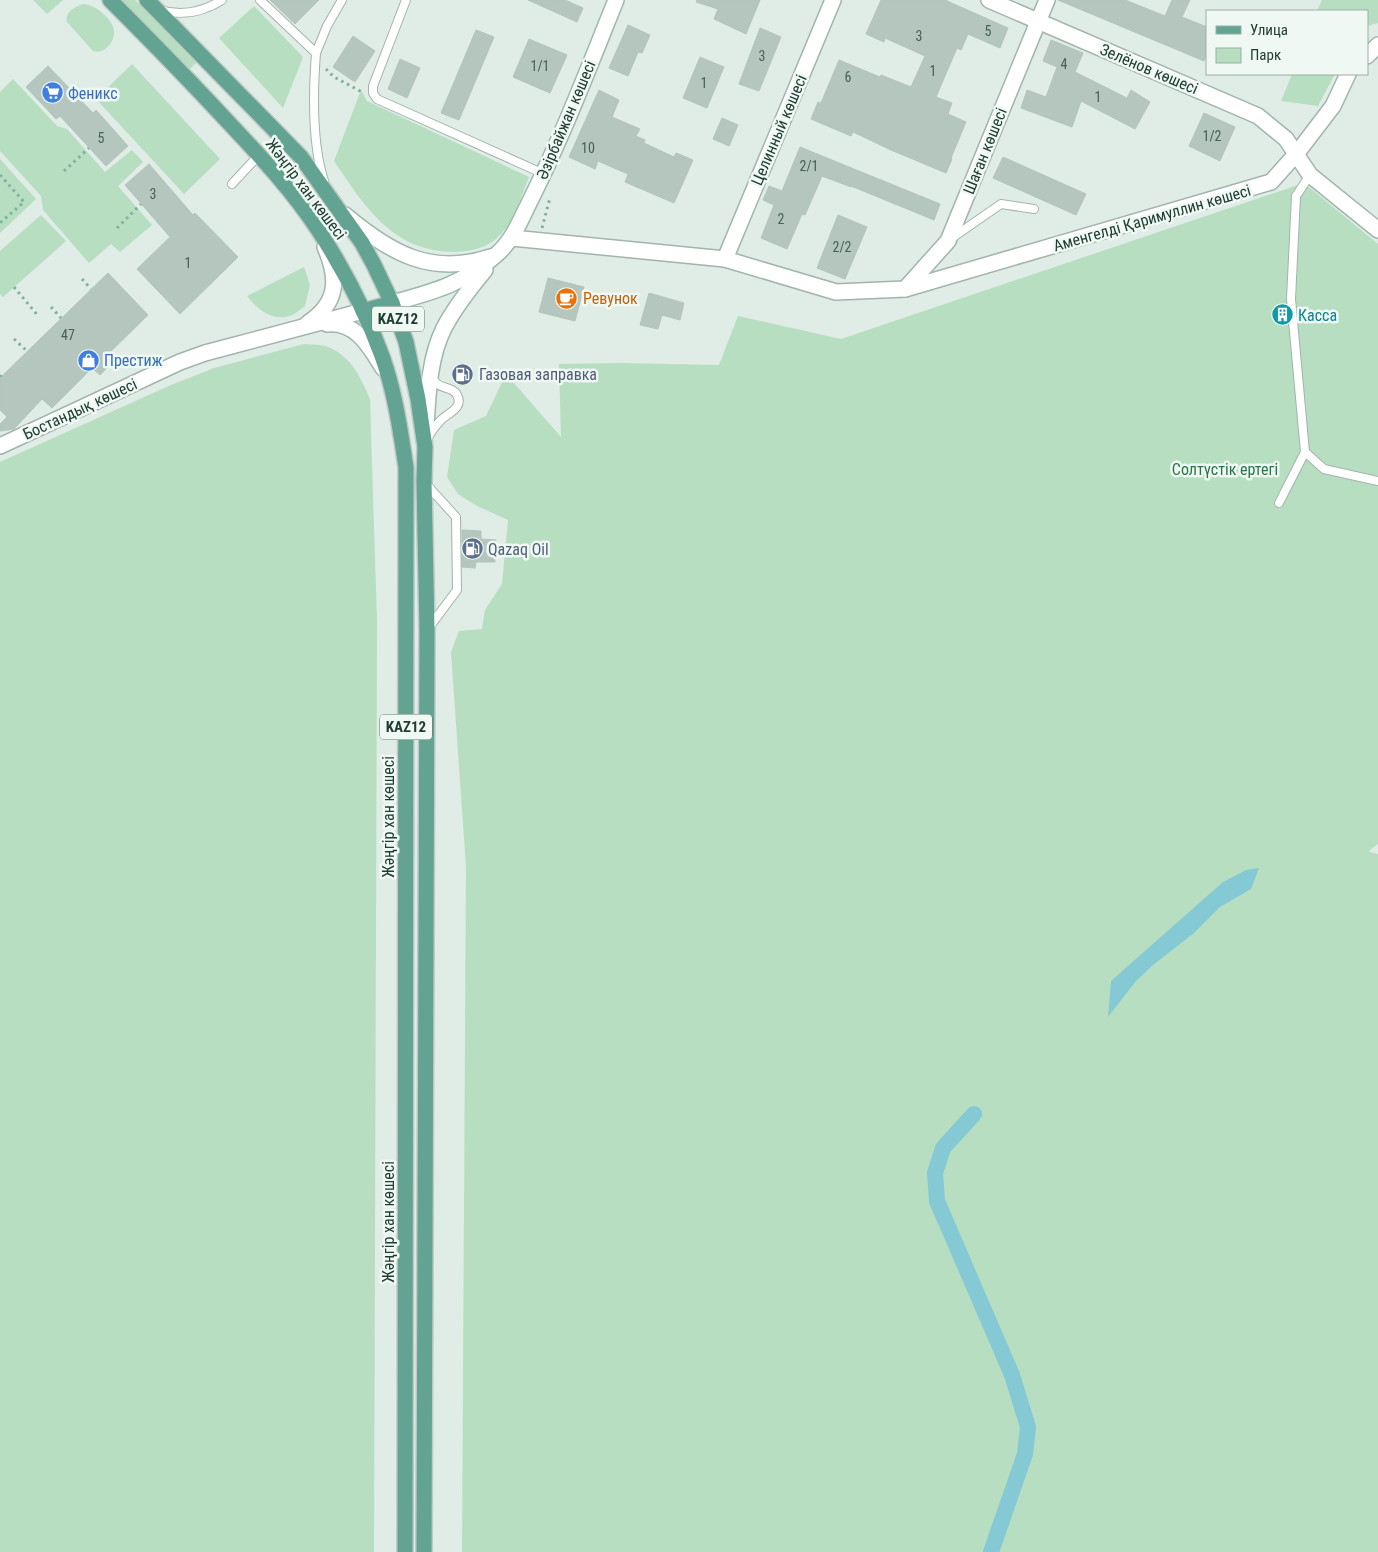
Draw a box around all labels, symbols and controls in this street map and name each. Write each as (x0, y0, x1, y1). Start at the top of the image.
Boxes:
legend (1206, 10, 1368, 75)
text: Улица (1250, 21, 1288, 39)
house number: 5 (985, 23, 992, 39)
house number: 3 (916, 28, 922, 44)
street label: Зелёнов көшесі (1097, 40, 1201, 98)
text: Парк (1250, 46, 1281, 64)
house number: 3 (759, 48, 765, 64)
house number: 4 (1061, 56, 1068, 72)
house number: 1/1 (530, 58, 550, 74)
street label: Әзірбайжан көшесі (532, 58, 600, 182)
house number: 1 (930, 63, 936, 79)
house number: 6 (845, 69, 852, 85)
street label: Целинный көшесі (747, 72, 811, 188)
house number: 1 (701, 75, 707, 91)
supermarket icon: Феникс (40, 81, 64, 105)
place label: Феникс (68, 84, 118, 103)
house number: 1 (1095, 89, 1101, 105)
street label: Шаған көшесі (959, 105, 1011, 197)
house number: 1/2 (1202, 128, 1222, 144)
house number: 5 (98, 130, 105, 146)
street label: Жәңгір хан көшесі (262, 135, 350, 243)
house number: 10 (581, 140, 595, 156)
house number: 2/1 (799, 158, 819, 174)
street label: Аменгелді Қаримуллин көшесі (1051, 181, 1253, 255)
house number: 3 (150, 186, 156, 202)
house number: 2 (778, 211, 785, 227)
house number: 2/2 (832, 239, 852, 255)
house number: 1 (185, 255, 191, 271)
cafe icon: Ревунок (555, 286, 579, 310)
place label: Ревунок (583, 289, 638, 308)
building icon: Касса (1270, 303, 1294, 327)
road number: KAZ12 (372, 306, 424, 332)
place label: Касса (1298, 306, 1337, 325)
house number: 47 (61, 327, 75, 343)
shop icon: Престиж (76, 348, 100, 372)
place label: Престиж (104, 351, 163, 370)
fuel station icon: Газовая заправка (451, 362, 475, 386)
place label: Газовая заправка (479, 365, 597, 384)
street label: Бостандық көшесі (20, 374, 140, 444)
park label: Солтүстік ертегі (1172, 460, 1278, 479)
fuel station icon: Qazaq Oil (460, 537, 484, 561)
place label: Qazaq Oil (488, 540, 549, 559)
road number: KAZ12 (380, 714, 432, 740)
street label: Жәңгір хан көшесі (379, 756, 398, 878)
street label: Жәңгір хан көшесі (379, 1161, 398, 1283)

